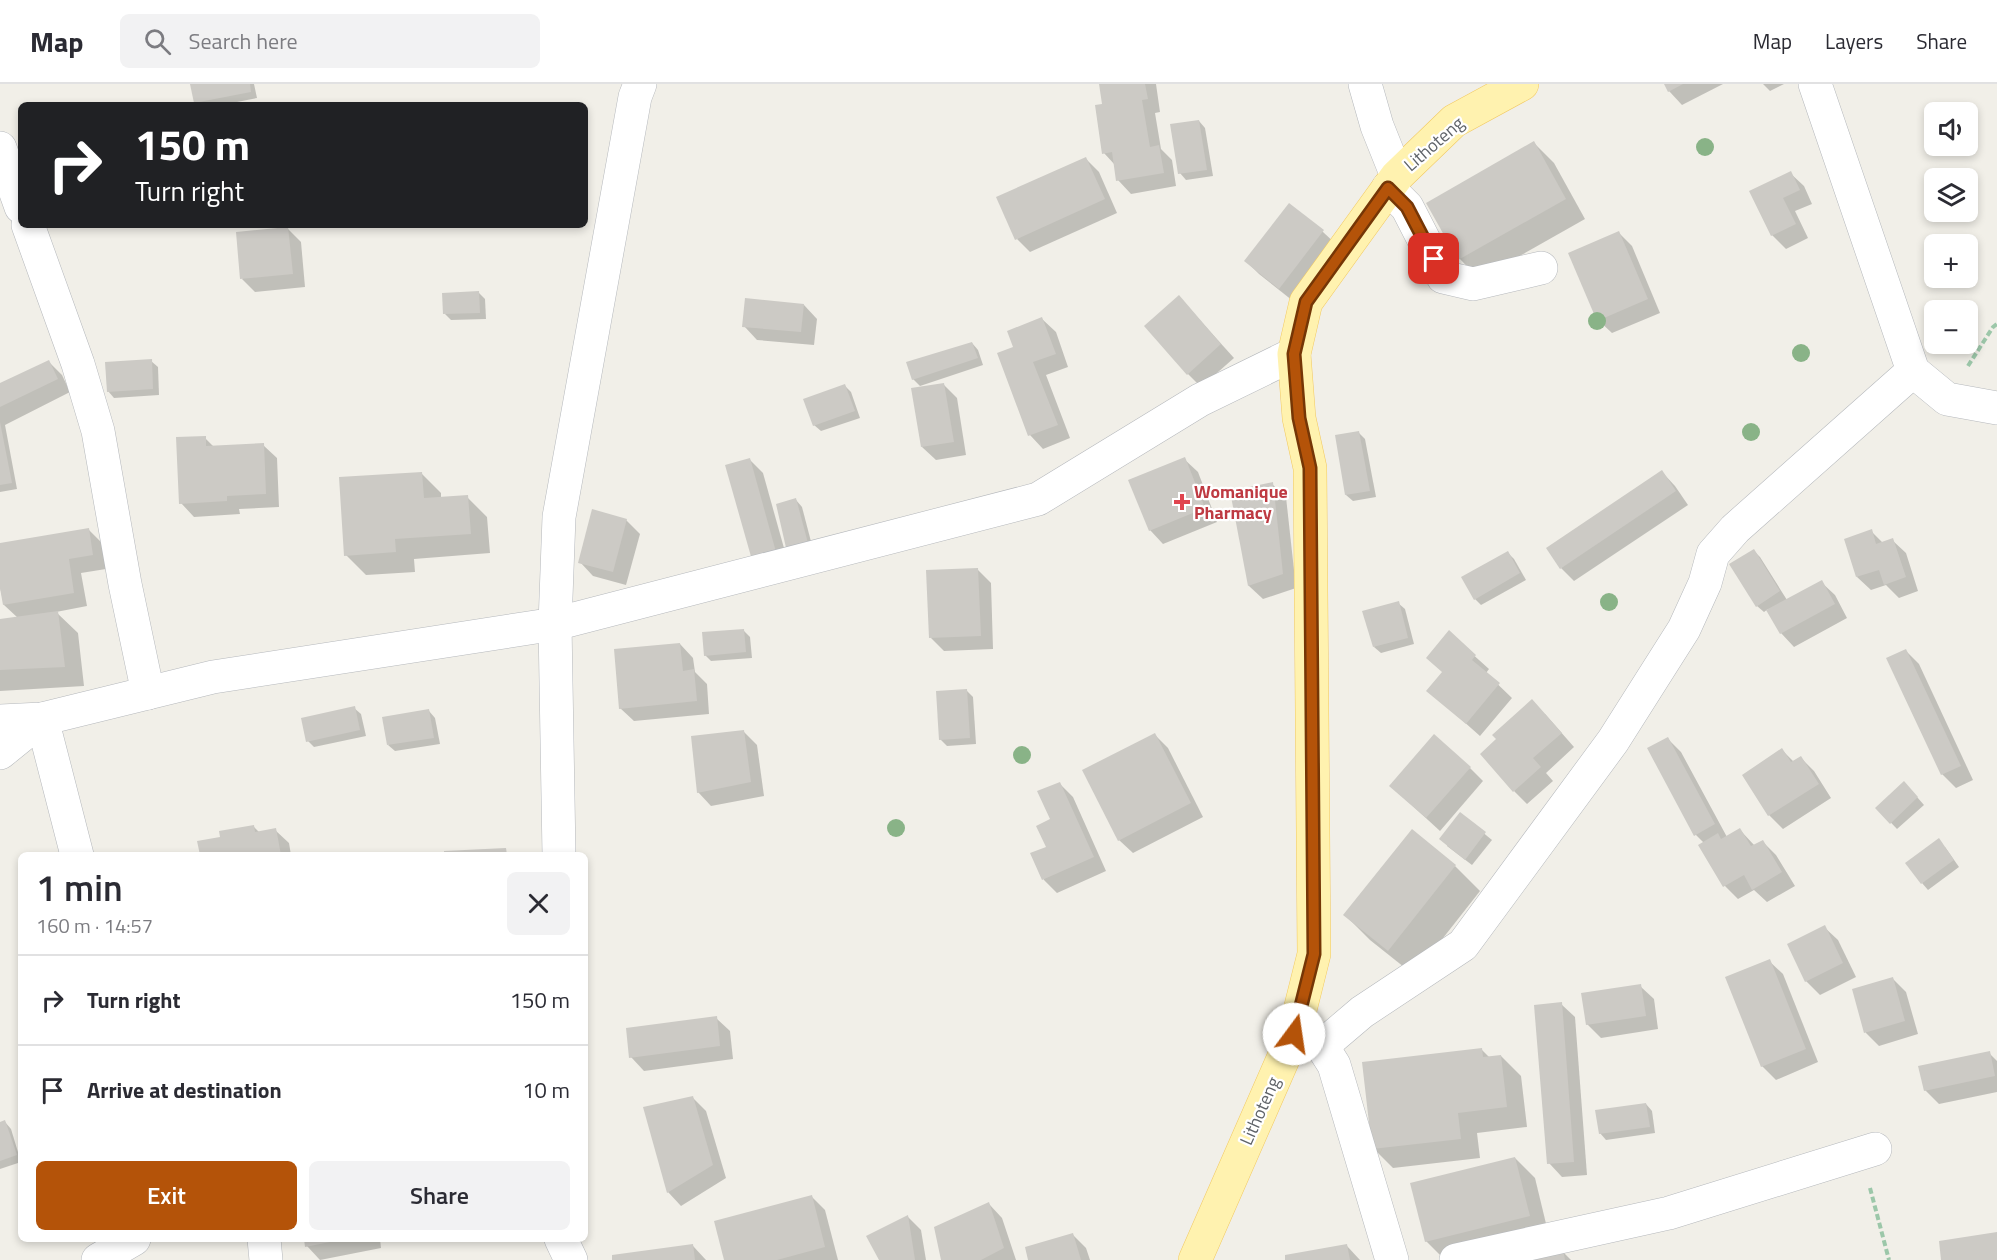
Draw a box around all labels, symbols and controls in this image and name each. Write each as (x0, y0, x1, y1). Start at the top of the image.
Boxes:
search box (120, 14, 540, 68)
text: Map (30, 20, 84, 63)
text: Search here (189, 24, 298, 58)
icon: search (141, 25, 174, 58)
text: Map (1753, 25, 1792, 57)
text: Layers (1825, 25, 1883, 57)
text: Share (1916, 25, 1967, 57)
map controls (1924, 102, 1978, 354)
button: sound (1924, 102, 1978, 156)
street label: Lithoteng (1398, 110, 1470, 178)
text: 150 m (135, 112, 250, 176)
icon: right (36, 126, 114, 204)
button: layers (1924, 168, 1978, 222)
text: Turn right (135, 170, 244, 211)
pin (1408, 233, 1459, 284)
button: + (1924, 234, 1978, 288)
icon: arrive (1417, 242, 1450, 275)
button: − (1924, 300, 1978, 354)
place label: Womanique Pharmacy (1194, 478, 1288, 526)
marker: Womanique Pharmacy (1175, 495, 1189, 509)
text: 1 min (36, 860, 123, 915)
button: close (507, 872, 570, 935)
text: 160 m · 14:57 (36, 910, 153, 941)
text: Turn right (87, 983, 181, 1017)
text: 150 m (510, 983, 570, 1017)
icon: right (36, 984, 69, 1017)
position arrow (1262, 1002, 1326, 1066)
street label: Lithoteng (1233, 1072, 1287, 1149)
text: Arrive at destination (87, 1073, 282, 1107)
text: 10 m (522, 1073, 570, 1107)
icon: arrive (36, 1074, 69, 1107)
button: Exit (36, 1161, 297, 1230)
button: Share (309, 1161, 570, 1230)

